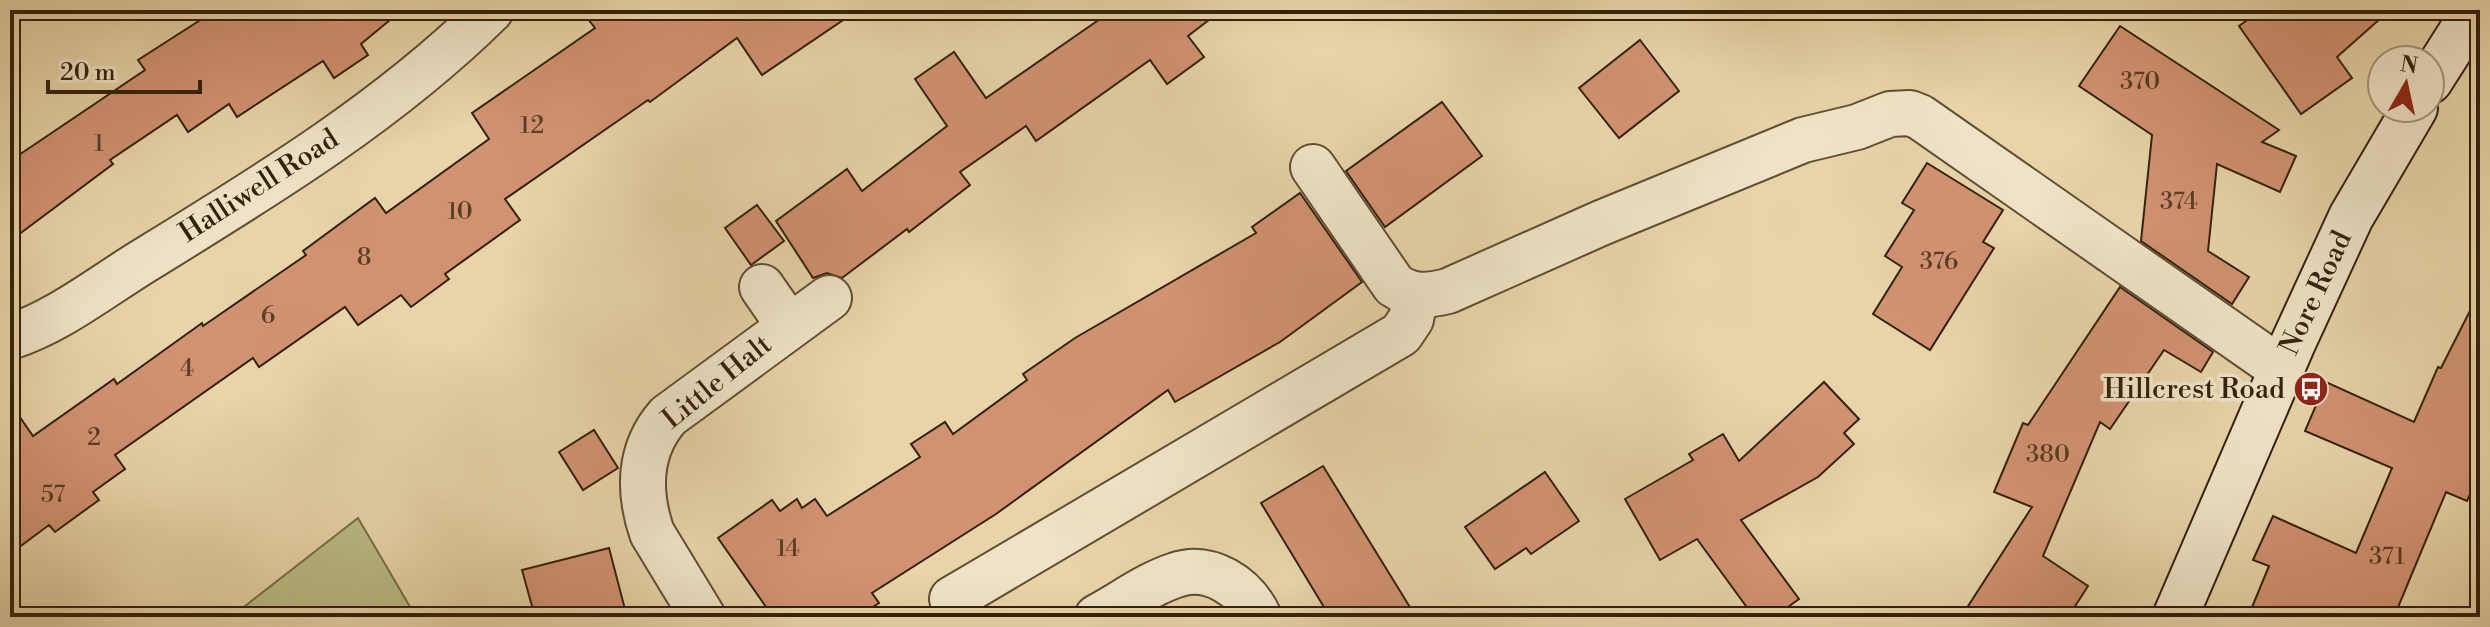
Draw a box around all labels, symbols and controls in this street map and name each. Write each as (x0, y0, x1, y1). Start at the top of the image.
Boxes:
scale bar (48, 44, 200, 94)
north arrow (2366, 44, 2446, 124)
text: N (2398, 51, 2420, 81)
text: 20 m (60, 58, 116, 88)
house number: 370 (2120, 67, 2160, 97)
house number: 12 (520, 111, 544, 141)
street label: Halliwell Road (173, 121, 345, 250)
house number: 1 (94, 129, 105, 159)
house number: 374 (2160, 187, 2198, 217)
house number: 10 (447, 197, 473, 227)
street label: Nore Road (2272, 225, 2360, 361)
house number: 8 (357, 243, 371, 273)
house number: 376 (1920, 247, 1958, 277)
house number: 6 (261, 301, 275, 331)
street label: Little Halt (655, 327, 779, 437)
house number: 4 (180, 354, 194, 384)
bus stop icon: Hillcrest Road (2292, 370, 2330, 408)
place label: Hillcrest Road (2104, 372, 2285, 407)
house number: 2 (87, 423, 101, 453)
house number: 380 (2026, 440, 2070, 470)
house number: 57 (41, 480, 65, 510)
house number: 14 (776, 534, 800, 564)
house number: 371 (2369, 542, 2406, 572)

